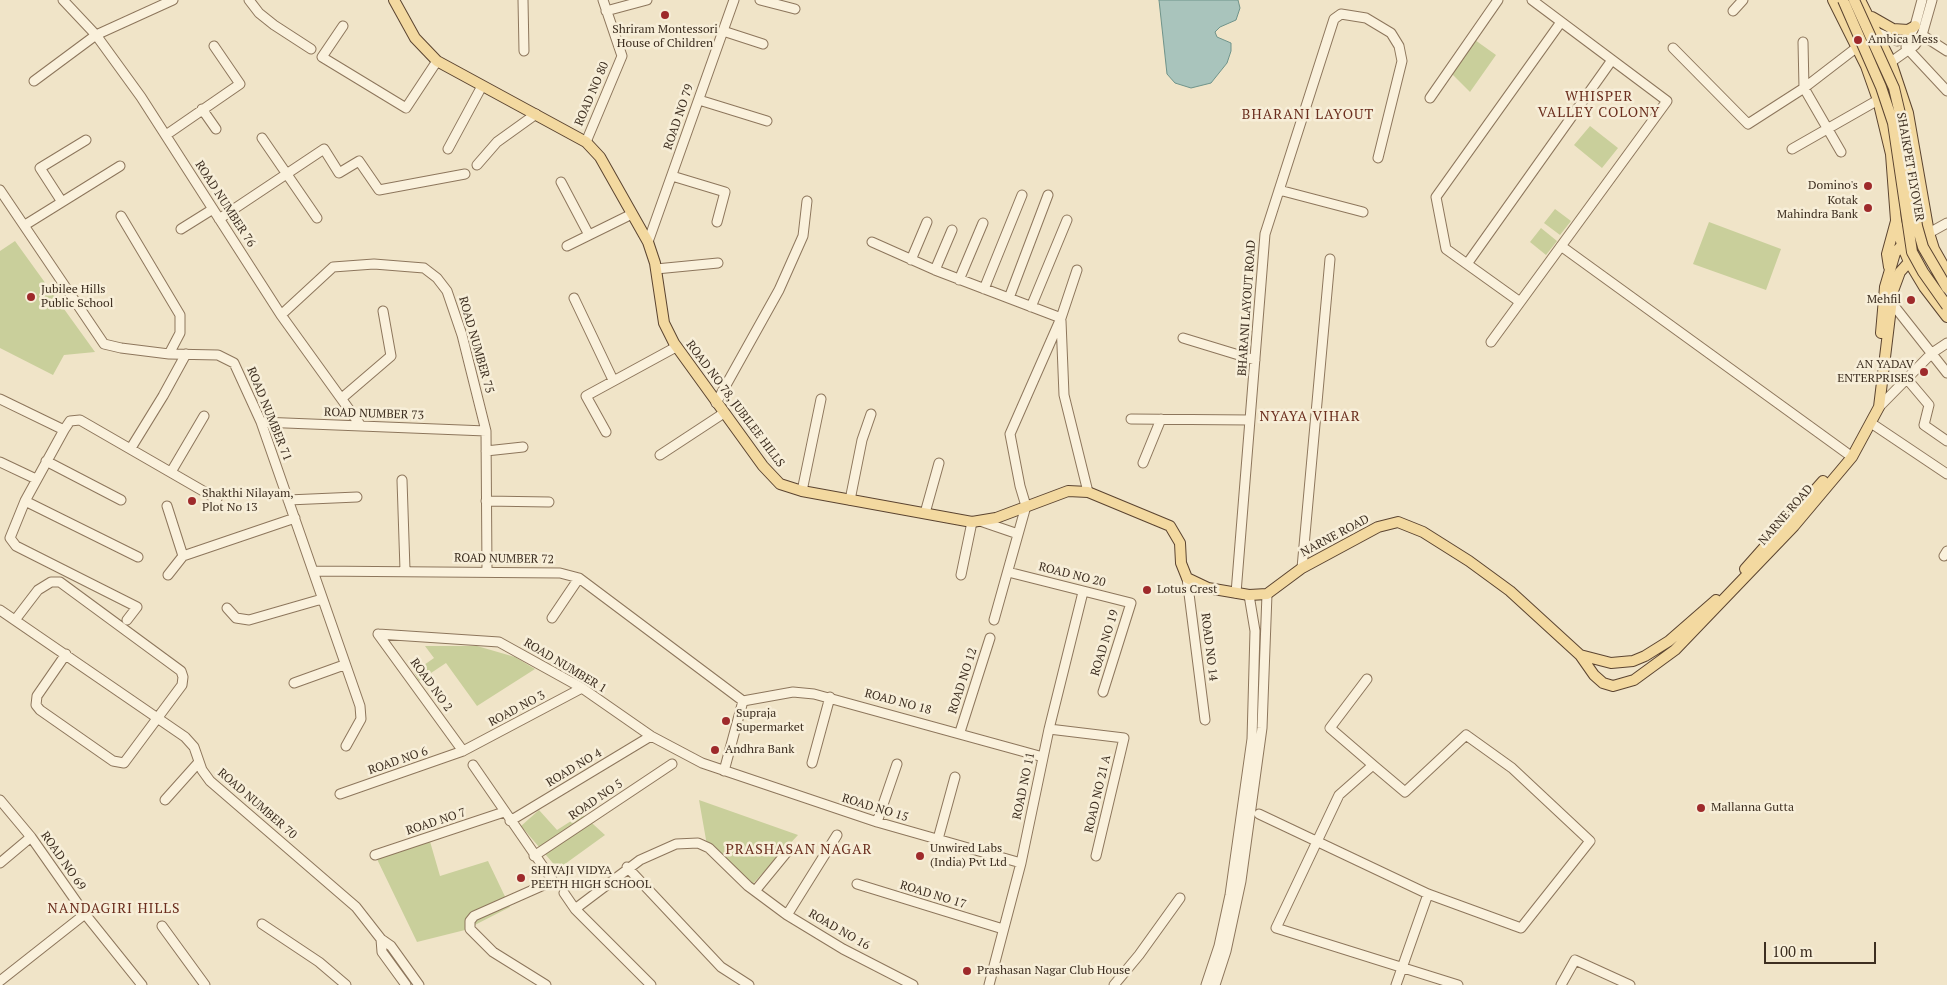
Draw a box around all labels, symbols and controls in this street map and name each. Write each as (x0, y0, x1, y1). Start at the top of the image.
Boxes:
marker: Shriram Montessori House of Children (659, 9, 671, 21)
place label: Shriram Montessori House of Children (612, 23, 718, 51)
place label: Ambica Mess (1868, 33, 1938, 47)
marker: Ambica Mess (1852, 34, 1864, 46)
street label: ROAD NO 80 (572, 60, 612, 128)
street label: ROAD NO 79 (661, 82, 697, 152)
district label: WHISPER VALLEY COLONY (1536, 89, 1662, 121)
district label: BHARANI LAYOUT (1240, 107, 1376, 123)
street label: SHAIKPET FLYOVER (1893, 111, 1927, 223)
street label: ROAD NUMBER 76 (192, 158, 258, 250)
place label: Domino's (1808, 179, 1858, 193)
marker: Domino's (1862, 180, 1874, 192)
place label: Kotak Mahindra Bank (1777, 194, 1858, 222)
marker: Kotak Mahindra Bank (1862, 202, 1874, 214)
street label: BHARANI LAYOUT ROAD (1235, 239, 1259, 377)
place label: Jubilee Hills Public School (41, 283, 113, 311)
marker: Jubilee Hills Public School (25, 291, 37, 303)
place label: Mehfil (1867, 293, 1901, 307)
marker: Mehfil (1905, 294, 1917, 306)
street label: ROAD NUMBER 75 (455, 295, 497, 395)
street label: ROAD NO 78, JUBILEE HILLS (683, 338, 787, 470)
place label: AN YADAV ENTERPRISES (1837, 358, 1914, 386)
street label: ROAD NUMBER 71 (244, 365, 294, 463)
marker: AN YADAV ENTERPRISES (1918, 366, 1930, 378)
street label: ROAD NUMBER 73 (324, 405, 424, 423)
district label: NYAYA VIHAR (1258, 409, 1362, 425)
street label: NARNE ROAD (1756, 482, 1816, 548)
place label: Shakthi Nilayam, Plot No 13 (202, 487, 294, 515)
marker: Shakthi Nilayam, Plot No 13 (186, 495, 198, 507)
street label: NARNE ROAD (1298, 512, 1372, 560)
street label: ROAD NUMBER 72 (454, 551, 554, 567)
street label: ROAD NO 20 (1037, 560, 1107, 590)
place label: Lotus Crest (1157, 583, 1218, 597)
marker: Lotus Crest (1141, 584, 1153, 596)
street label: ROAD NO 19 (1088, 608, 1122, 678)
street label: ROAD NO 14 (1198, 612, 1220, 682)
street label: ROAD NUMBER 1 (521, 636, 609, 696)
street label: ROAD NO 12 (946, 646, 980, 716)
street label: ROAD NO 2 (407, 656, 455, 714)
street label: ROAD NO 18 (863, 686, 933, 718)
street label: ROAD NO 3 (486, 688, 548, 730)
place label: Supraja Supermarket (736, 707, 804, 735)
marker: Supraja Supermarket (720, 715, 732, 727)
place label: Andhra Bank (725, 743, 794, 757)
street label: ROAD NO 6 (366, 744, 430, 778)
marker: Andhra Bank (709, 744, 721, 756)
street label: ROAD NO 4 (544, 746, 604, 790)
street label: ROAD NO 11 (1010, 751, 1038, 821)
street label: ROAD NO 21 A (1082, 754, 1114, 834)
street label: ROAD NUMBER 70 (215, 766, 299, 842)
street label: ROAD NO 5 (566, 777, 626, 823)
street label: ROAD NO 15 (840, 791, 910, 825)
place label: Mallanna Gutta (1711, 801, 1794, 815)
marker: Mallanna Gutta (1695, 802, 1707, 814)
street label: ROAD NO 7 (404, 806, 468, 838)
street label: ROAD NO 69 (37, 829, 89, 893)
district label: PRASHASAN NAGAR (724, 842, 874, 858)
place label: Unwired Labs (India) Pvt Ltd (930, 842, 1007, 870)
marker: Unwired Labs (India) Pvt Ltd (914, 850, 926, 862)
place label: SHIVAJI VIDYA PEETH HIGH SCHOOL (531, 864, 651, 892)
marker: SHIVAJI VIDYA PEETH HIGH SCHOOL (515, 872, 527, 884)
street label: ROAD NO 17 (898, 878, 968, 912)
district label: NANDAGIRI HILLS (46, 901, 182, 917)
street label: ROAD NO 16 (806, 907, 872, 953)
scale bar (1767, 932, 1880, 964)
text: 100 m (1772, 941, 1813, 961)
place label: Prashasan Nagar Club House (977, 964, 1130, 978)
marker: Prashasan Nagar Club House (961, 965, 973, 977)

